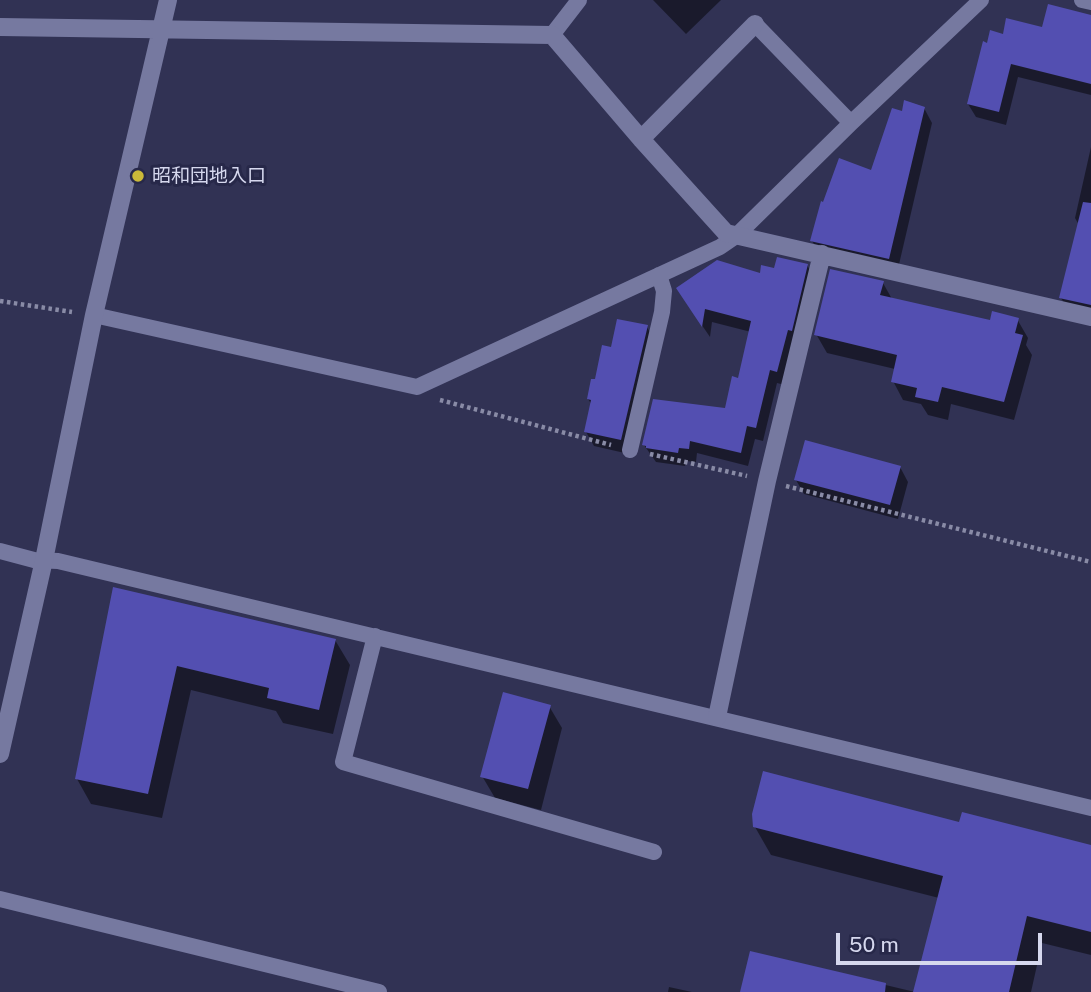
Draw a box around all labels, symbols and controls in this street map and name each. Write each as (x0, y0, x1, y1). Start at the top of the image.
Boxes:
place label: 昭和団地入口 (152, 165, 266, 187)
marker: 昭和団地入口 (130, 168, 146, 184)
scale bar (839, 918, 1046, 962)
text: 50 m (849, 932, 899, 957)

